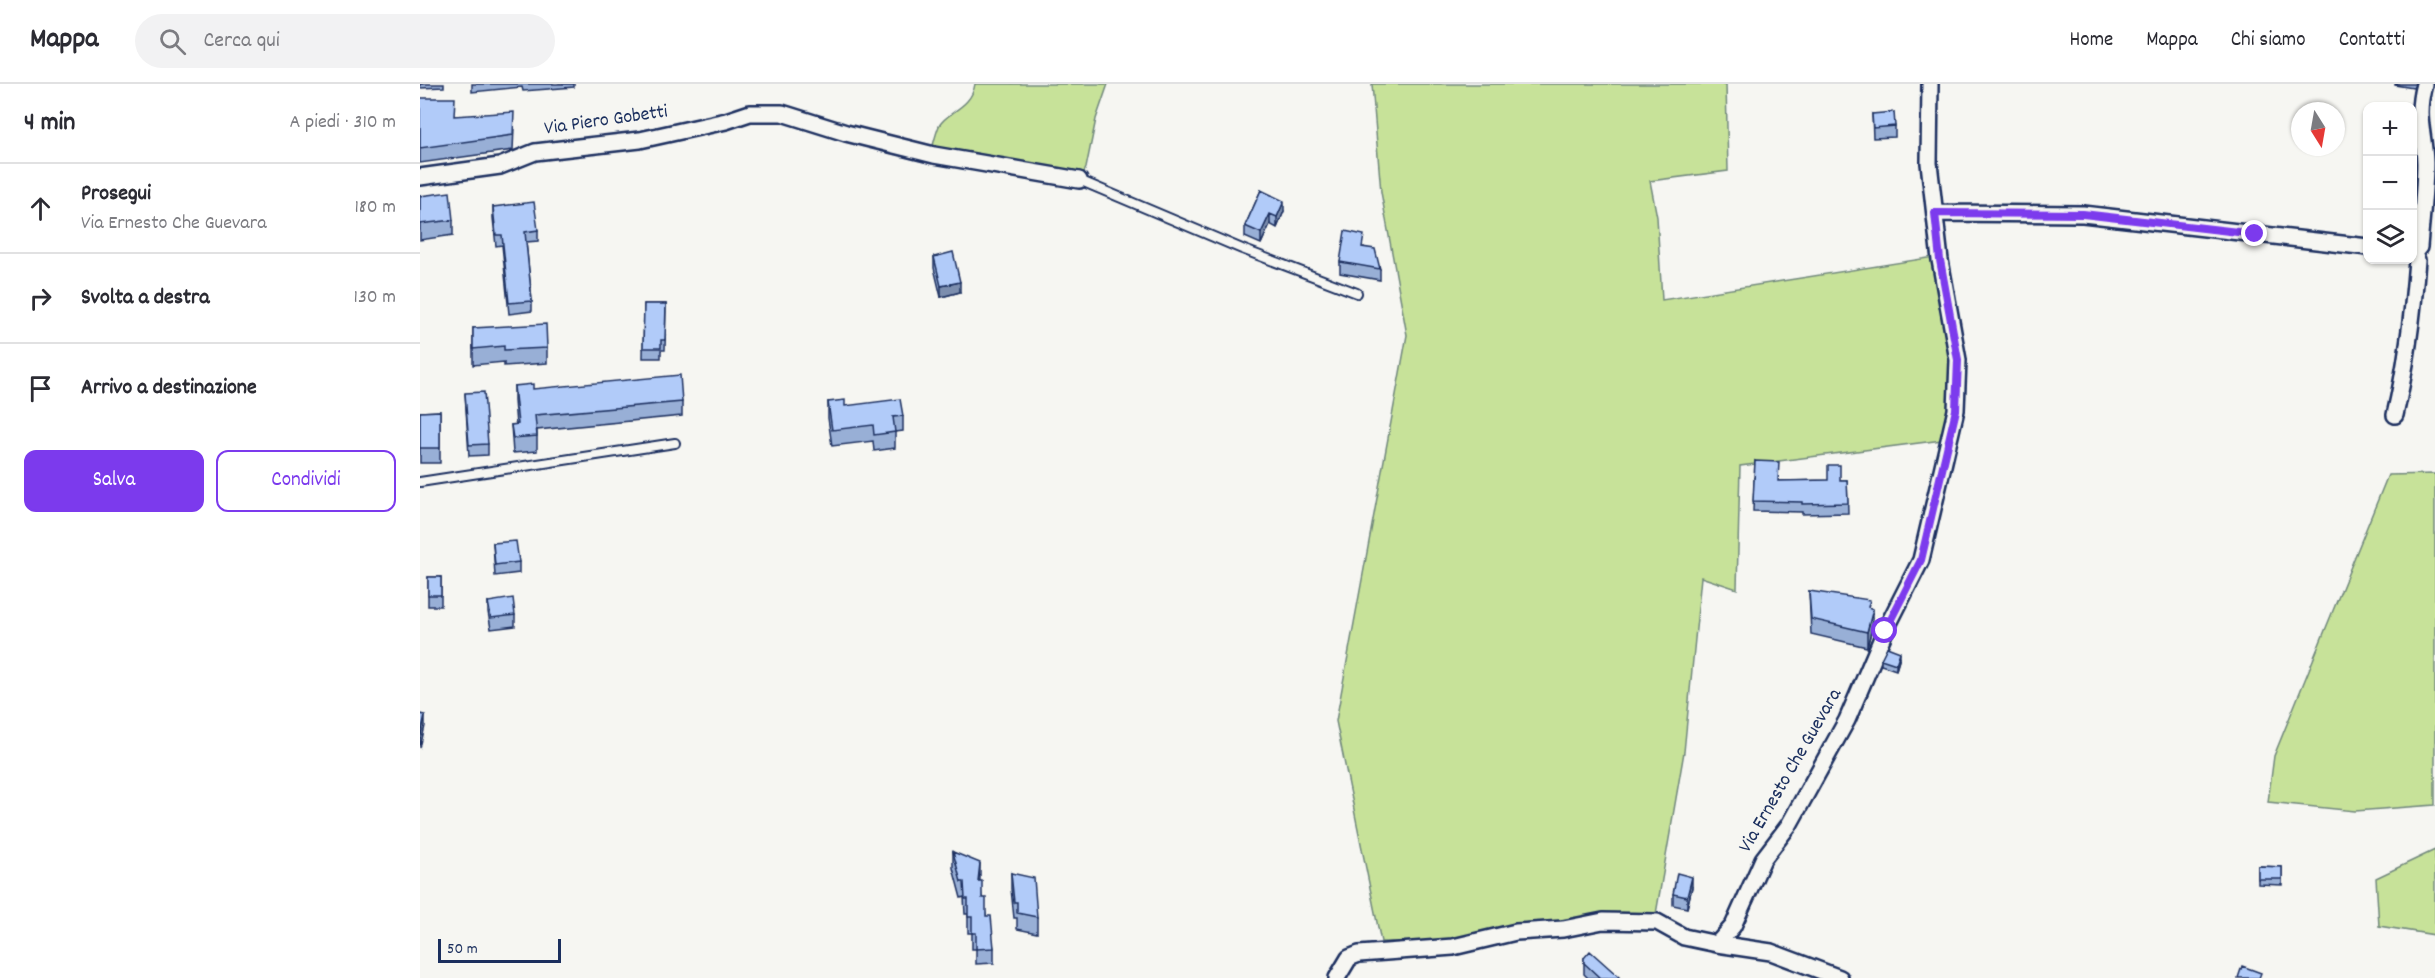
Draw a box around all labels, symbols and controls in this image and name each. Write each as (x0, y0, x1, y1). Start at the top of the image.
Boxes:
search box (135, 14, 555, 68)
text: Mappa (30, 21, 99, 61)
icon: search (156, 25, 189, 58)
text: Cerca qui (204, 26, 280, 57)
text: Home (2070, 26, 2113, 56)
text: Mappa (2146, 26, 2198, 56)
text: Chi siamo (2231, 26, 2306, 56)
text: Contatti (2339, 26, 2405, 56)
street label: Via Piero Gobetti (542, 98, 670, 144)
north arrow (2291, 102, 2345, 156)
map controls (2363, 102, 2417, 264)
button: + (2363, 102, 2417, 156)
text: 4 min (24, 105, 75, 142)
text: A piedi · 310 m (290, 109, 396, 137)
button: − (2363, 156, 2417, 210)
text: Prosegui (81, 179, 151, 210)
icon: ahead (24, 192, 57, 225)
text: 180 m (354, 194, 396, 222)
text: Via Ernesto Che Guevara (81, 210, 267, 238)
button: layers (2363, 210, 2417, 264)
route end (2241, 220, 2267, 246)
icon: right (24, 282, 57, 315)
text: Svolta a destra (81, 283, 210, 314)
text: 130 m (354, 284, 396, 312)
icon: arrive (24, 372, 57, 405)
text: Arrivo a destinazione (81, 373, 257, 404)
button: Salva (24, 450, 204, 512)
button: Condividi (216, 450, 396, 512)
route start (1871, 617, 1897, 643)
street label: Via Ernesto Che Guevara (1732, 683, 1850, 858)
scale bar (438, 936, 561, 964)
text: 50 m (447, 938, 478, 961)

